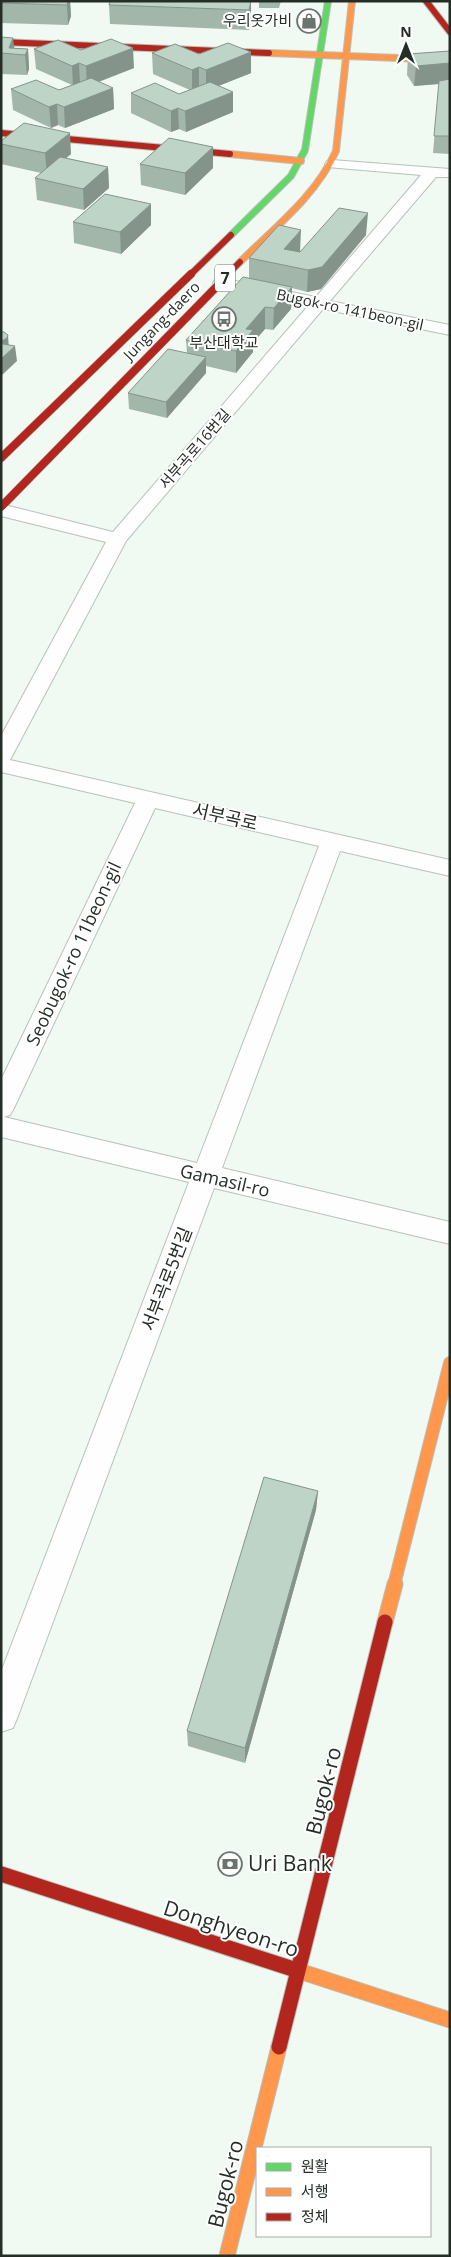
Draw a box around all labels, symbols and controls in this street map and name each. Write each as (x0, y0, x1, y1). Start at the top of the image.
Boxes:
shop icon: 우리옷가비 (296, 8, 322, 34)
place label: 우리옷가비 (223, 10, 292, 30)
north arrow (381, 20, 431, 70)
text: N (400, 22, 412, 41)
road number: 7 (215, 264, 235, 292)
street label: Jungang-daero (117, 277, 204, 365)
street label: Bugok-ro 141beon-gil (275, 284, 426, 334)
bus stop icon: 부산대학교 (211, 306, 237, 332)
place label: 부산대학교 (189, 332, 259, 352)
street label: 서부곡로16번길 (154, 404, 235, 493)
street label: 서부곡로 (190, 797, 260, 835)
street label: Seobugok-ro 11beon-gil (20, 858, 126, 1049)
street label: Gamasil-ro (178, 1158, 272, 1202)
street label: 서부곡로5번길 (135, 1223, 197, 1334)
street label: Bugok-ro (299, 1744, 347, 1838)
place label: Uri Bank (248, 1849, 332, 1877)
bank icon: Uri Bank (217, 1851, 243, 1877)
street label: Donghyeon-ro (160, 1893, 303, 1963)
street label: Bugok-ro (201, 2137, 249, 2231)
legend (256, 2147, 431, 2237)
text: 원활 (301, 2156, 329, 2176)
text: 서행 (301, 2181, 329, 2201)
text: 정체 (301, 2206, 329, 2226)

